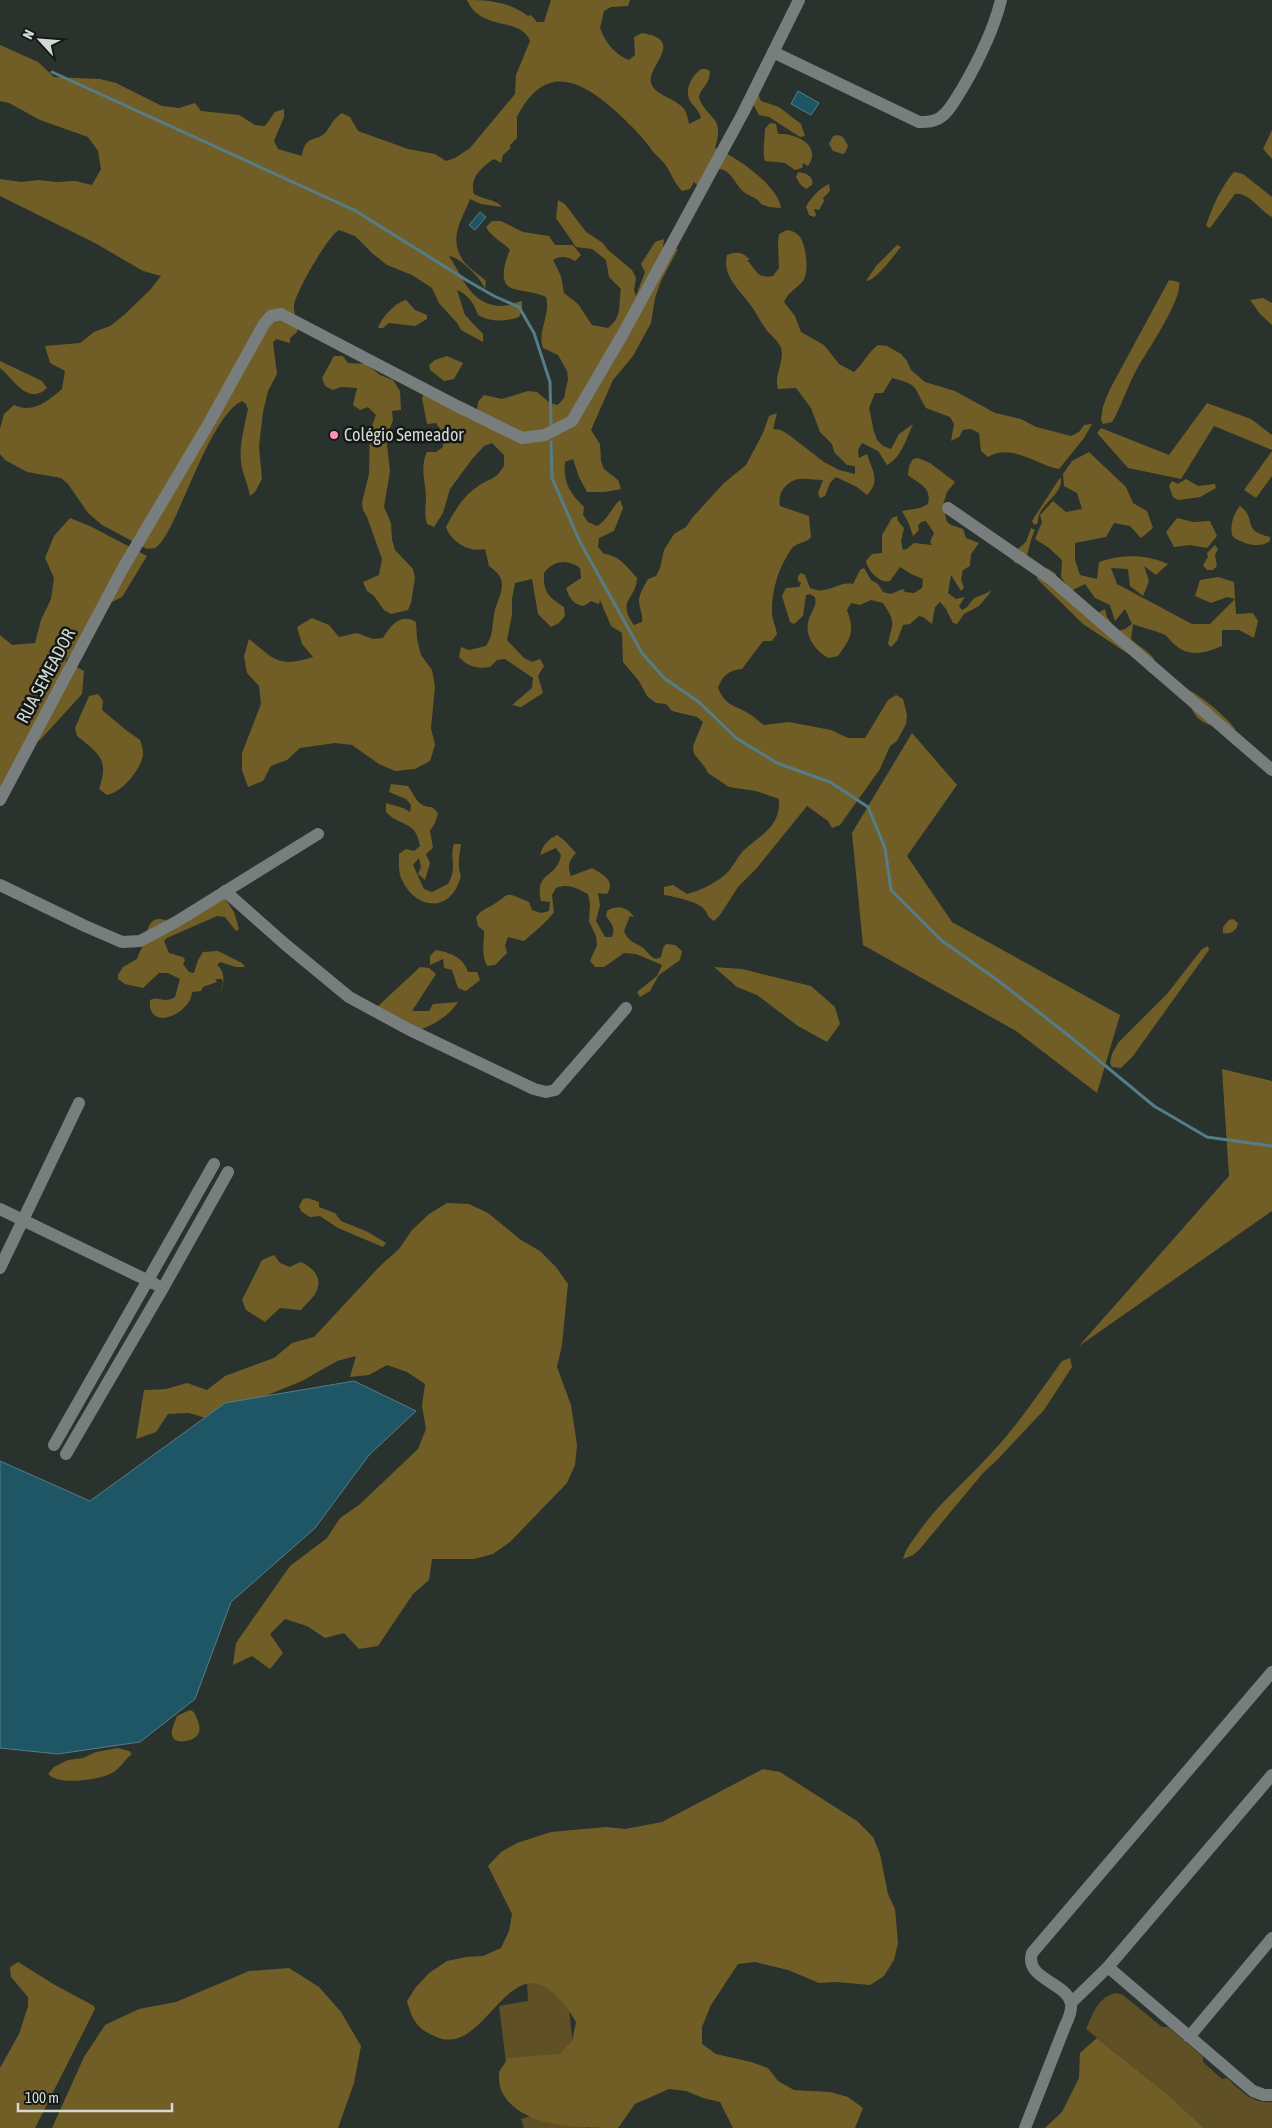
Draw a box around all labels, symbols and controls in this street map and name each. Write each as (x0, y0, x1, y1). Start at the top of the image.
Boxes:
north arrow (15, 15, 65, 65)
text: N (19, 27, 37, 42)
place label: Colégio Semeador (344, 424, 464, 445)
marker: Colégio Semeador (328, 429, 340, 441)
street label: RUA SEMEADOR (12, 625, 79, 727)
scale bar (18, 2080, 171, 2112)
text: 100 m (25, 2089, 59, 2106)

